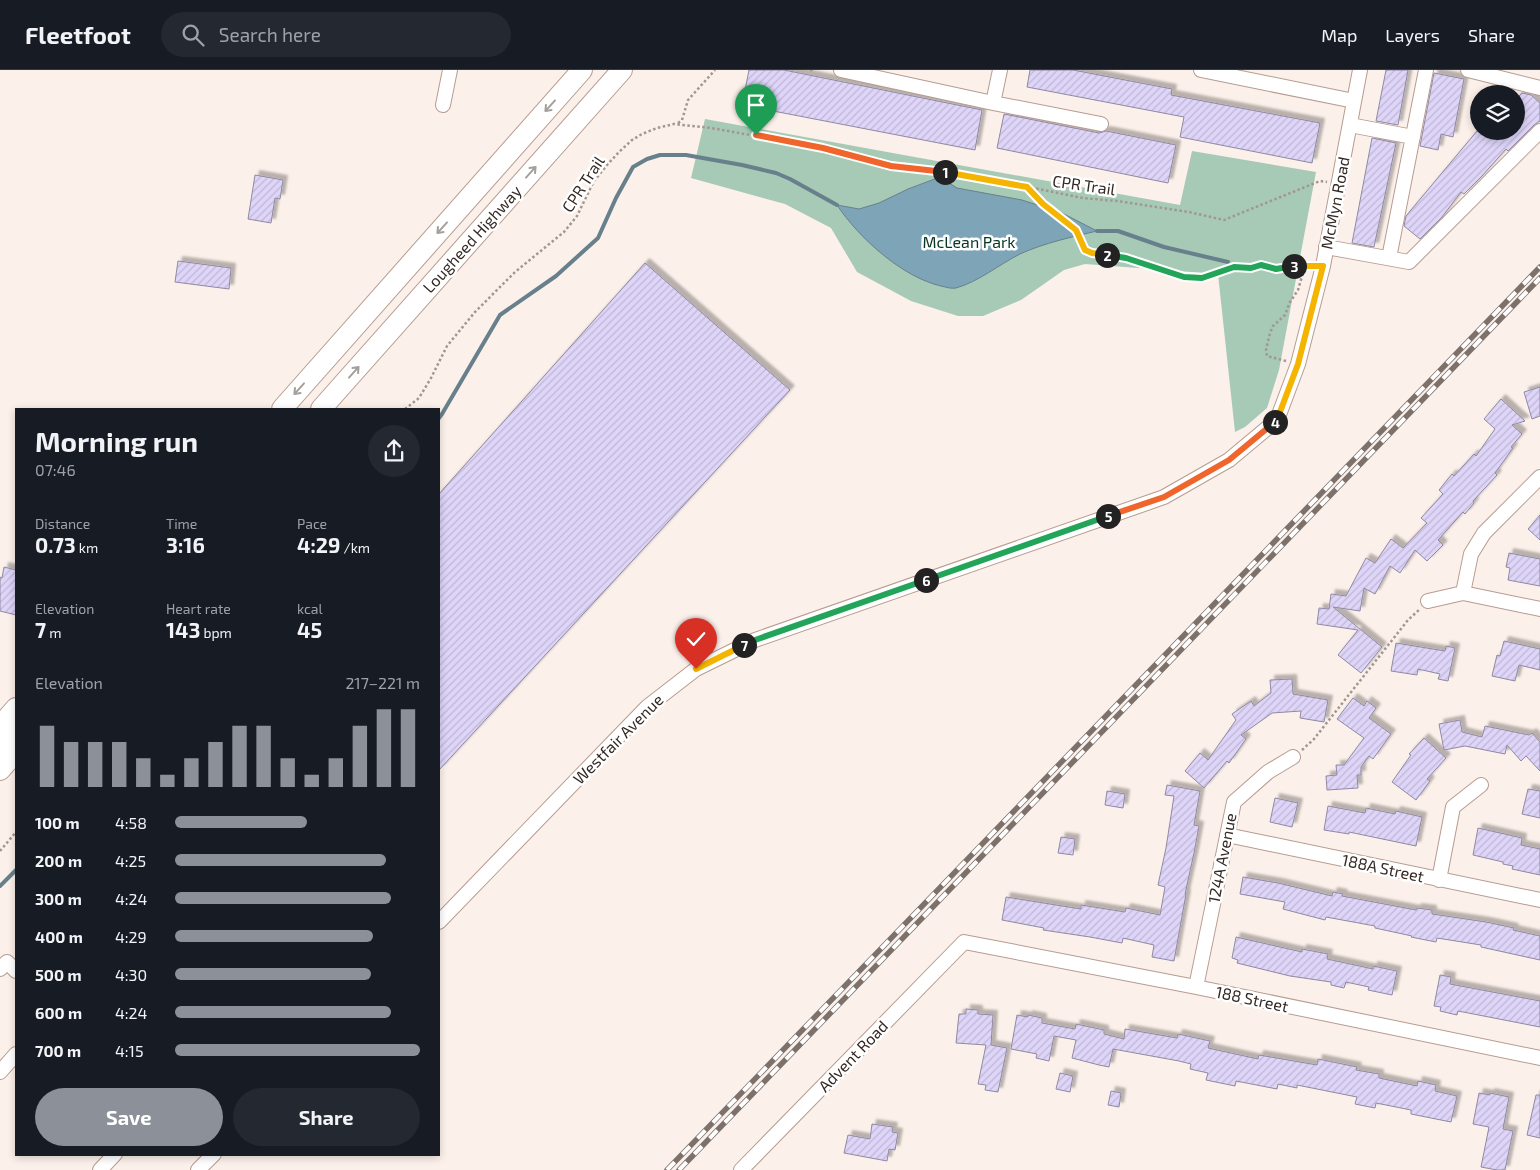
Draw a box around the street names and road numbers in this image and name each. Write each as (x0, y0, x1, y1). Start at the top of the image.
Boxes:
street label: CPR Trail (557, 152, 608, 215)
street label: McMyn Road (1316, 155, 1353, 251)
street label: CPR Trail (1051, 171, 1117, 198)
street label: Lougheed Highway (418, 181, 525, 296)
street label: Westfair Avenue (569, 690, 667, 788)
street label: 124A Avenue (1203, 811, 1240, 905)
street label: 188A Street (1340, 850, 1426, 885)
street label: 188 Street (1214, 982, 1290, 1015)
street label: Advent Road (814, 1016, 891, 1095)

